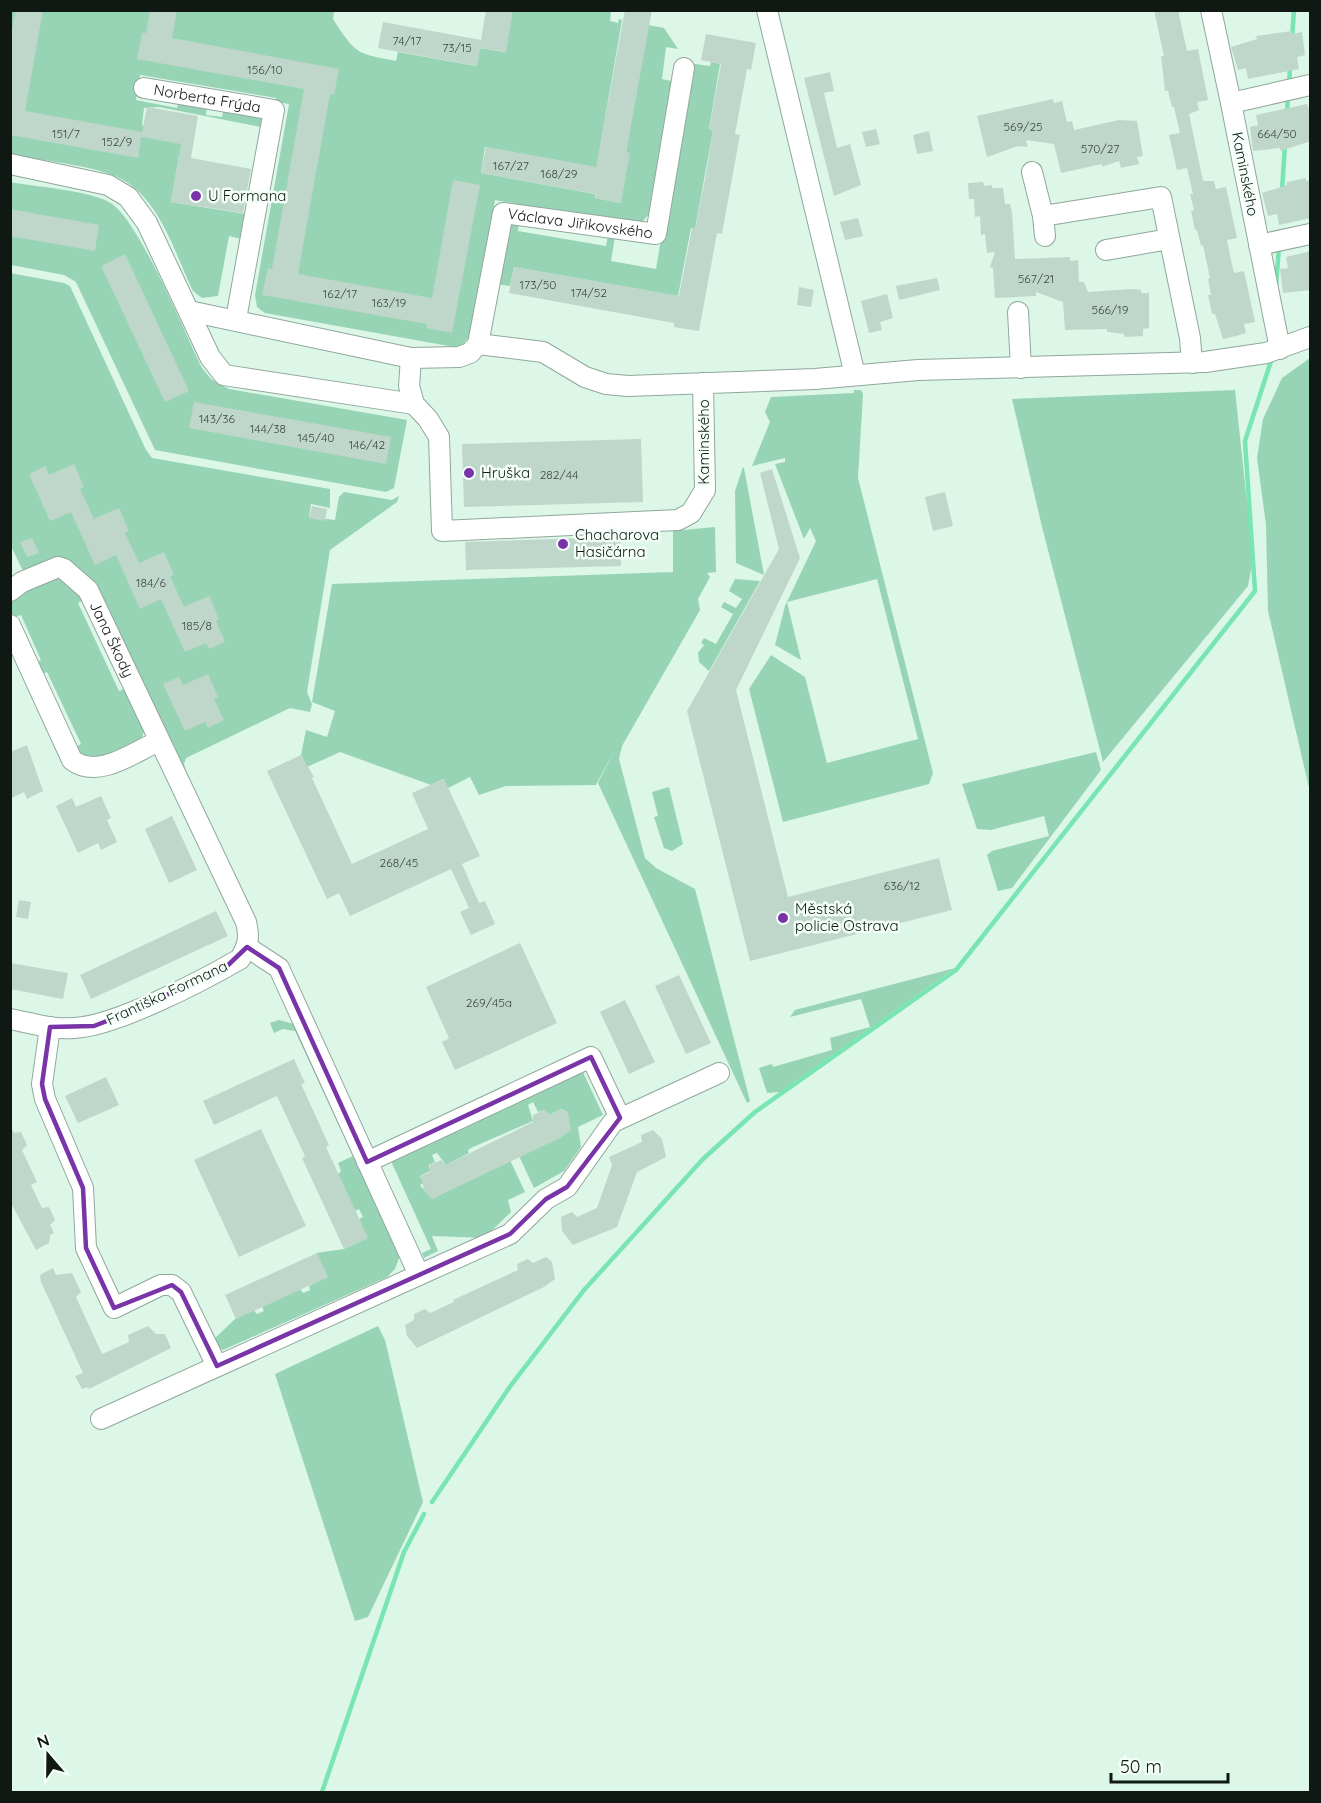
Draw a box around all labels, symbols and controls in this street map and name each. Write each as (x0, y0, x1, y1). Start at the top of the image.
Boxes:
house number: 74/17 (393, 33, 421, 48)
house number: 73/15 (442, 40, 472, 55)
house number: 156/10 (247, 62, 283, 77)
street label: Norberta Frýda (152, 80, 262, 117)
house number: 569/25 (1003, 119, 1043, 134)
house number: 151/7 (52, 126, 80, 141)
house number: 664/50 (1257, 126, 1297, 141)
street label: Kaminského (1228, 130, 1263, 218)
house number: 152/9 (102, 134, 133, 149)
house number: 570/27 (1081, 141, 1119, 156)
house number: 167/27 (493, 158, 529, 173)
house number: 168/29 (541, 166, 578, 181)
place label: U Formana (208, 186, 286, 205)
marker: U Formana (189, 189, 203, 203)
street label: Václava Jiřikovského (507, 204, 654, 242)
house number: 567/21 (1018, 271, 1054, 286)
house number: 173/50 (520, 277, 556, 292)
house number: 174/52 (571, 285, 607, 300)
house number: 162/17 (323, 286, 357, 301)
house number: 163/19 (372, 295, 407, 310)
house number: 566/19 (1092, 302, 1129, 317)
street label: Kaminského (694, 399, 713, 485)
house number: 143/36 (199, 411, 235, 426)
house number: 144/38 (250, 421, 286, 436)
house number: 145/40 (298, 430, 334, 445)
house number: 146/42 (349, 437, 385, 452)
place label: Hruška (481, 463, 530, 482)
marker: Hruška (462, 466, 476, 480)
house number: 282/44 (540, 467, 578, 482)
place label: Chacharova Hasičárna (575, 525, 659, 561)
marker: Chacharova Hasičárna (556, 537, 570, 551)
house number: 184/6 (136, 575, 167, 590)
street label: Jana Škody (86, 598, 138, 681)
house number: 185/8 (182, 618, 212, 633)
house number: 268/45 (380, 855, 418, 870)
house number: 636/12 (884, 878, 921, 893)
place label: Městská policie Ostrava (795, 899, 898, 935)
marker: Městská policie Ostrava (776, 911, 790, 925)
street label: Františka Formana (103, 956, 231, 1029)
house number: 269/45a (466, 995, 512, 1010)
north arrow (18, 1725, 78, 1785)
text: N (34, 1729, 52, 1752)
scale bar (1111, 1746, 1228, 1784)
text: 50 m (1120, 1755, 1162, 1778)

